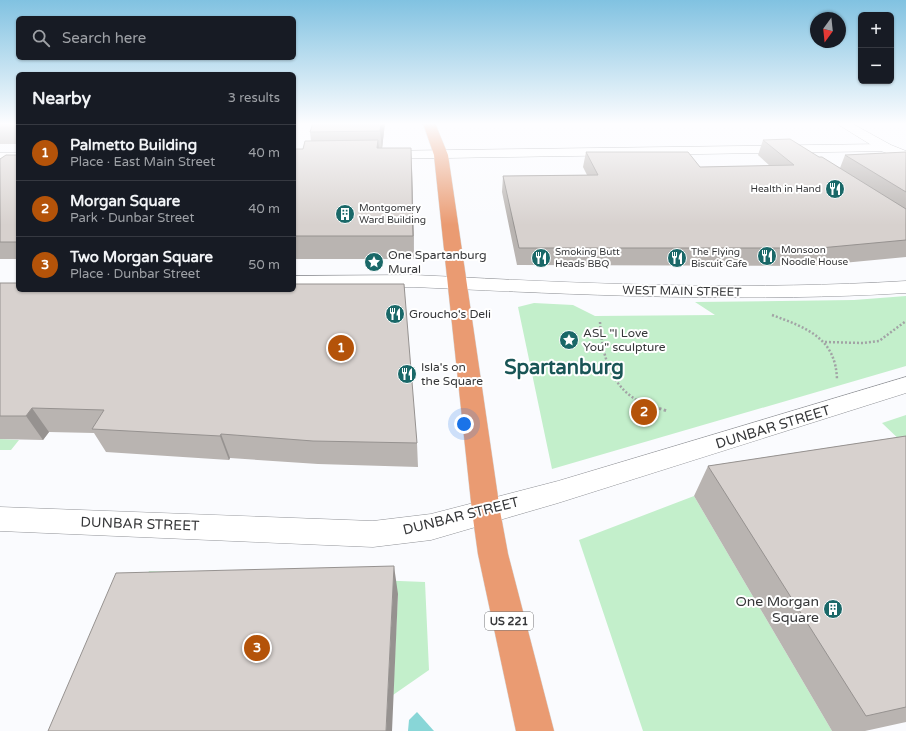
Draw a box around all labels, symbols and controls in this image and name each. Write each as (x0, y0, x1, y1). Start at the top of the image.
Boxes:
north arrow (810, 12, 846, 48)
map controls (858, 12, 894, 84)
button: + (858, 12, 894, 48)
search box (16, 16, 296, 60)
icon: search (30, 27, 52, 49)
text: Search here (62, 29, 146, 47)
button: − (858, 48, 894, 84)
text: Nearby (32, 88, 91, 109)
text: 3 results (228, 90, 280, 106)
text: Palmetto Building (70, 136, 197, 154)
text: 1 (41, 145, 49, 161)
text: 40 m (248, 145, 280, 161)
text: Place · East Main Street (70, 154, 215, 170)
restaurant icon: Health in Hand (824, 178, 846, 200)
place label: Health in Hand (751, 183, 821, 195)
text: Morgan Square (70, 192, 180, 210)
text: 2 (41, 201, 49, 217)
text: 40 m (248, 201, 280, 217)
place label: Montgomery Ward Building (359, 202, 426, 226)
building icon: Montgomery Ward Building (334, 203, 356, 225)
text: Park · Dunbar Street (70, 210, 194, 226)
place label: Monsoon Noodle House (781, 244, 848, 268)
restaurant icon: Monsoon Noodle House (756, 245, 778, 267)
place label: Smoking Butt Heads BBQ (555, 246, 620, 270)
place label: The Flying Biscuit Cafe (691, 246, 747, 270)
restaurant icon: Smoking Butt Heads BBQ (530, 247, 552, 269)
restaurant icon: The Flying Biscuit Cafe (666, 247, 688, 269)
text: Two Morgan Square (70, 248, 213, 266)
place label: One Spartanburg Mural (388, 248, 487, 276)
place icon: One Spartanburg Mural (363, 251, 385, 273)
text: 3 (41, 257, 49, 273)
text: 50 m (248, 257, 280, 273)
text: Place · Dunbar Street (70, 266, 200, 282)
street label: WEST MAIN STREET (622, 283, 742, 299)
restaurant icon: Groucho's Deli (384, 303, 406, 325)
place label: Groucho's Deli (409, 307, 491, 321)
place label: ASL "I Love You" sculpture (583, 326, 666, 354)
place icon: ASL "I Love You" sculpture (558, 329, 580, 351)
pin: 1 (328, 333, 354, 363)
district label: Spartanburg (504, 356, 624, 380)
place label: Isla's on the Square (421, 360, 483, 388)
restaurant icon: Isla's on the Square (396, 363, 418, 385)
pin: 2 (631, 397, 657, 427)
street label: DUNBAR STREET (714, 401, 833, 453)
your location (454, 414, 474, 434)
street label: DUNBAR STREET (401, 493, 521, 539)
street label: DUNBAR STREET (80, 513, 200, 535)
place label: One Morgan Square (735, 593, 819, 626)
building icon: One Morgan Square (822, 598, 844, 620)
road number: US 221 (485, 612, 533, 630)
pin: 3 (244, 633, 270, 663)

